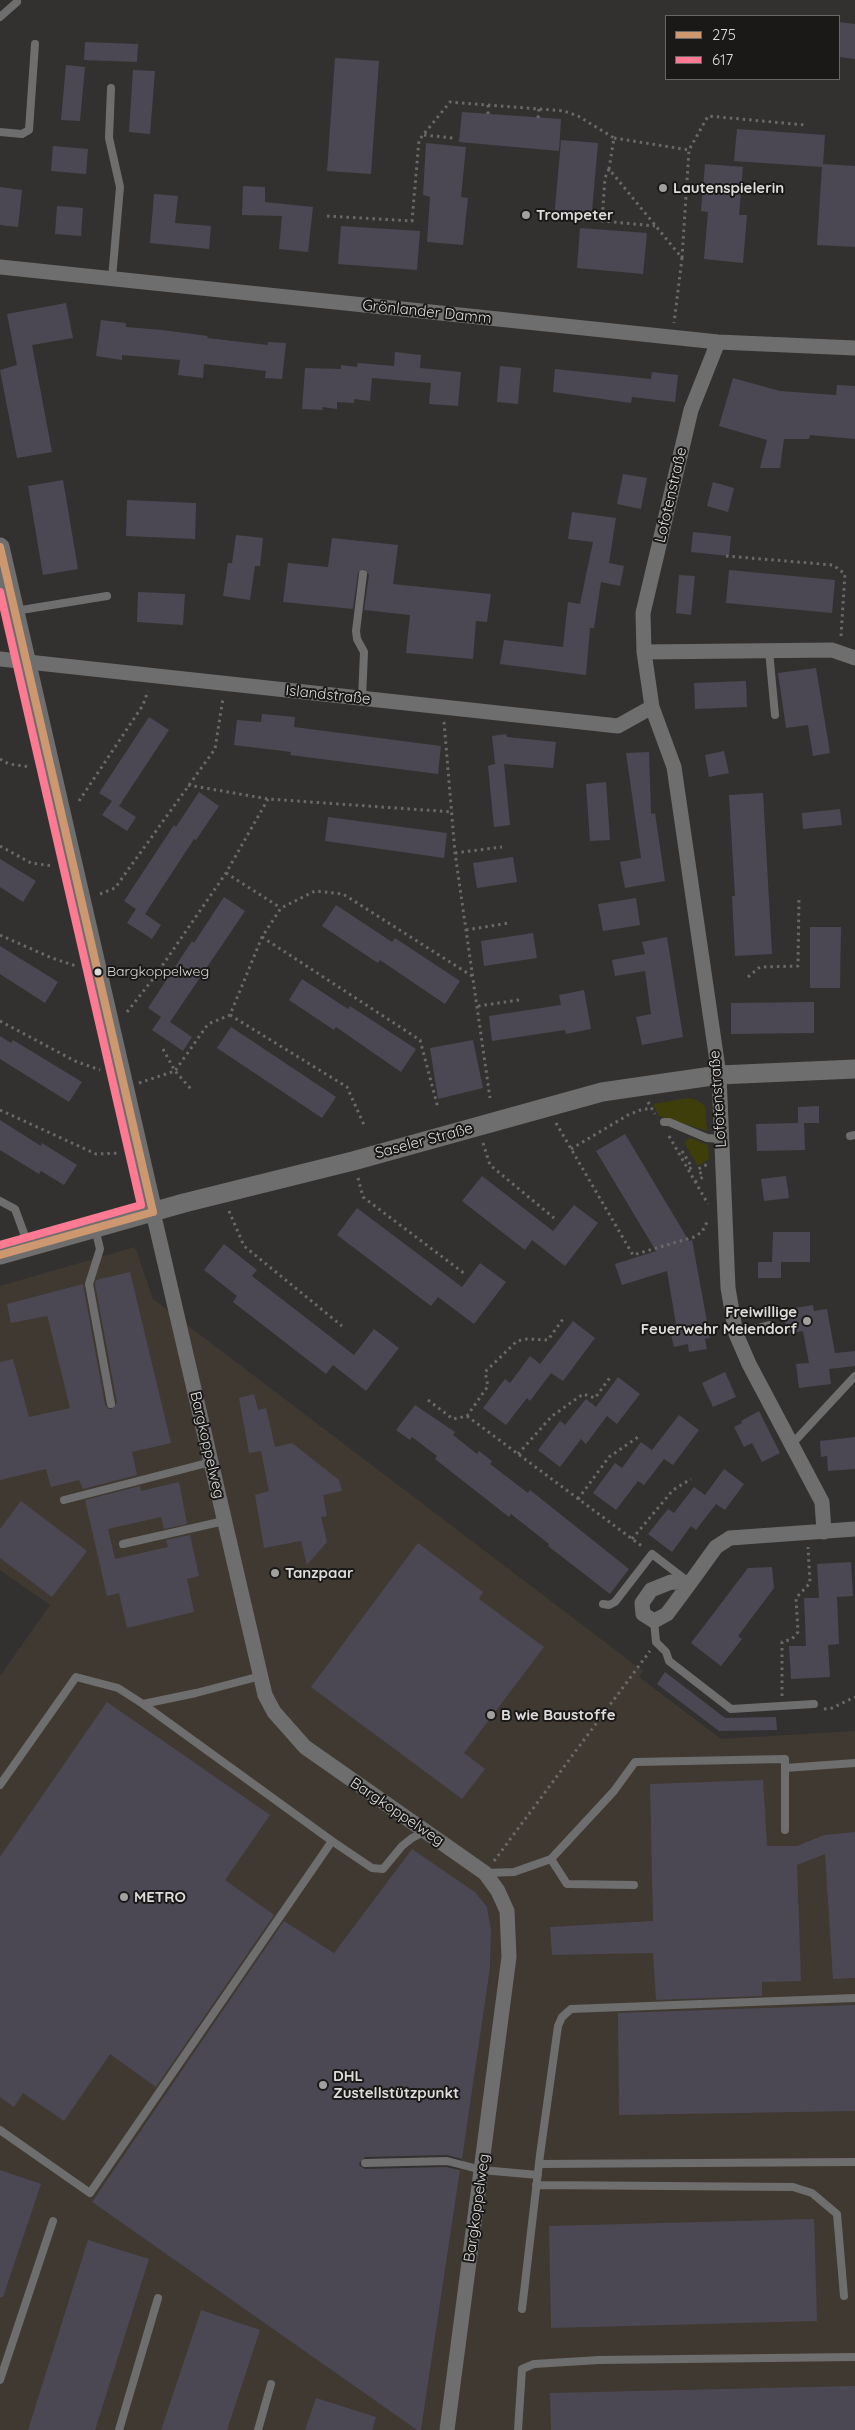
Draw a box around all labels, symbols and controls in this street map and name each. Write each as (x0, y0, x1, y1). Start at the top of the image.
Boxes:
legend (665, 15, 840, 80)
text: 275 (712, 25, 736, 44)
text: 617 (712, 50, 733, 69)
place label: Lautenspielerin (673, 179, 784, 197)
marker: Lautenspielerin (657, 182, 669, 194)
place label: Trompeter (536, 206, 614, 224)
marker: Trompeter (520, 209, 532, 221)
street label: Grönlander Damm (362, 296, 492, 328)
street label: Lofotenstraße (651, 445, 691, 545)
street label: Islandstraße (285, 682, 371, 708)
place label: Bargkoppelweg (107, 964, 209, 980)
marker: Bargkoppelweg (93, 967, 103, 977)
street label: Lofotenstraße (706, 1050, 730, 1148)
street label: Saseler Straße (373, 1119, 475, 1163)
place label: Freiwillige Feuerwehr Meiendorf (641, 1303, 797, 1338)
marker: Freiwillige Feuerwehr Meiendorf (801, 1315, 813, 1327)
street label: Bargkoppelweg (186, 1390, 228, 1500)
place label: Tanzpaar (285, 1564, 353, 1582)
marker: Tanzpaar (269, 1567, 281, 1579)
place label: B wie Baustoffe (501, 1706, 616, 1724)
marker: B wie Baustoffe (485, 1709, 497, 1721)
street label: Bargkoppelweg (347, 1774, 447, 1850)
place label: METRO (134, 1888, 186, 1906)
marker: METRO (118, 1891, 130, 1903)
place label: DHL Zustellstützpunkt (333, 2067, 459, 2102)
marker: DHL Zustellstützpunkt (317, 2079, 329, 2091)
street label: Bargkoppelweg (460, 2153, 494, 2263)

